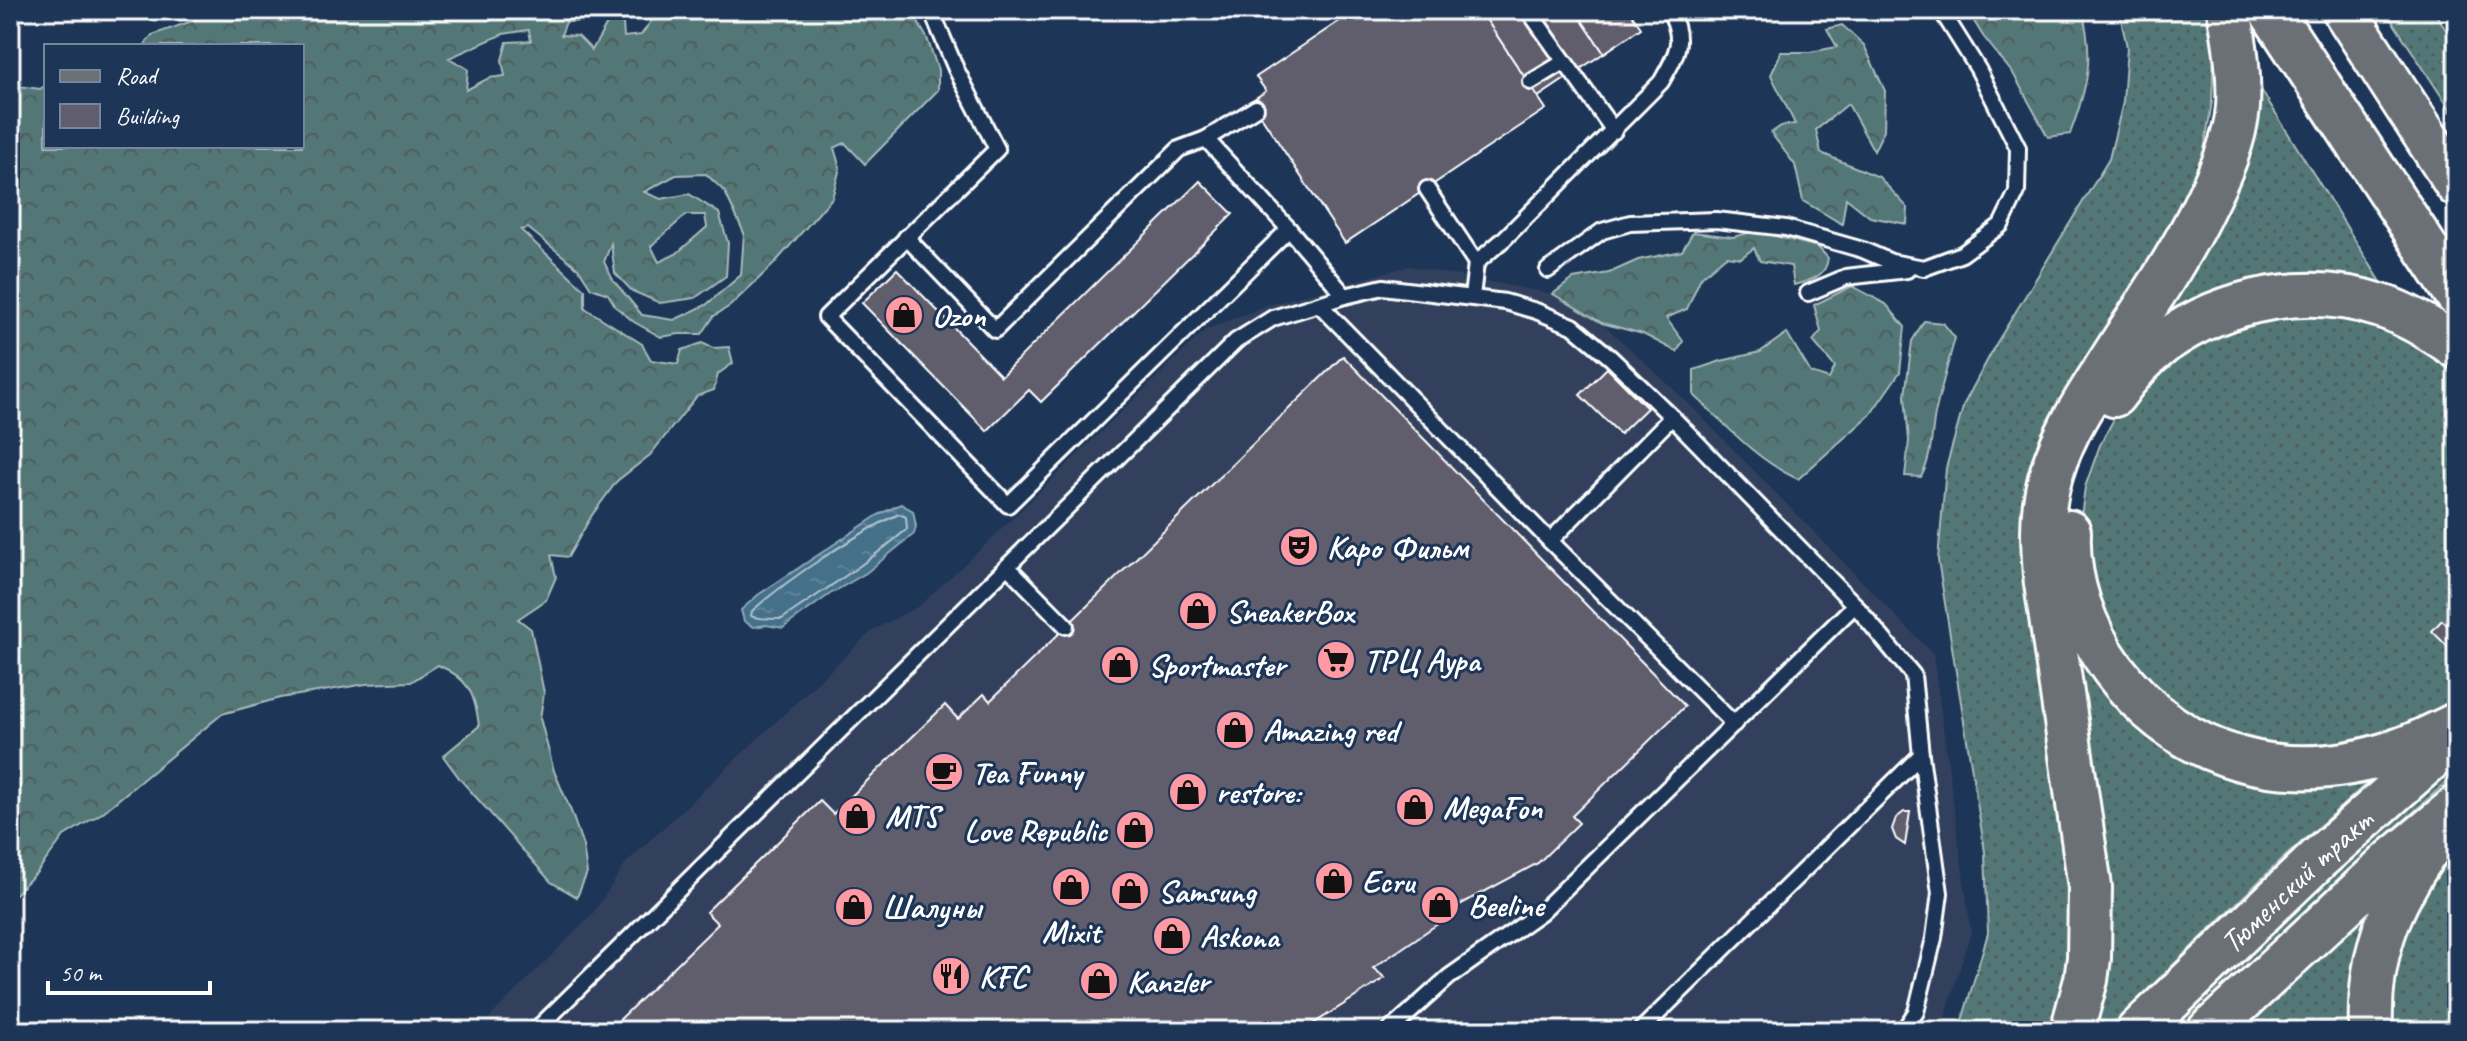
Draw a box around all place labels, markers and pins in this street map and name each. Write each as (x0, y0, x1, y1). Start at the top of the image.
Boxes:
shop icon: Ozon (883, 294, 925, 336)
place label: Ozon (932, 295, 987, 336)
theatre icon: Каро Фильм (1278, 526, 1320, 568)
place label: Каро Фильм (1327, 527, 1471, 568)
shop icon: SneakerBox (1177, 590, 1219, 632)
place label: SneakerBox (1226, 591, 1356, 632)
supermarket icon: ТРЦ Аура (1315, 639, 1357, 681)
place label: ТРЦ Аура (1364, 640, 1482, 681)
shop icon: Sportmaster (1099, 644, 1141, 686)
place label: Sportmaster (1148, 645, 1288, 686)
shop icon: Amazing red (1214, 709, 1256, 751)
place label: Amazing red (1263, 710, 1402, 751)
cafe icon: Tea Funny (923, 751, 965, 793)
place label: Tea Funny (972, 752, 1085, 793)
shop icon: restore: (1167, 771, 1209, 813)
place label: restore: (1216, 772, 1303, 813)
shop icon: MegaFon (1394, 786, 1436, 828)
place label: MegaFon (1443, 787, 1544, 828)
shop icon: MTS (836, 795, 878, 837)
place label: MTS (885, 796, 944, 837)
shop icon: Love Republic (1114, 809, 1156, 851)
place label: Love Republic (964, 810, 1108, 851)
shop icon: Ecru (1313, 860, 1355, 902)
place label: Ecru (1362, 861, 1416, 902)
shop icon: Mixit (1050, 866, 1092, 908)
shop icon: Samsung (1109, 870, 1151, 912)
place label: Samsung (1158, 871, 1258, 912)
shop icon: Beeline (1419, 884, 1461, 926)
place label: Beeline (1468, 885, 1547, 926)
shop icon: Шалуны (833, 886, 875, 928)
place label: Шалуны (882, 887, 984, 928)
place label: Mixit (1042, 911, 1103, 952)
shop icon: Askona (1151, 915, 1193, 957)
place label: Askona (1200, 916, 1281, 957)
restaurant icon: KFC (930, 955, 972, 997)
place label: KFC (979, 956, 1031, 997)
shop icon: Kanzler (1078, 960, 1120, 1002)
place label: Kanzler (1127, 961, 1212, 1002)

